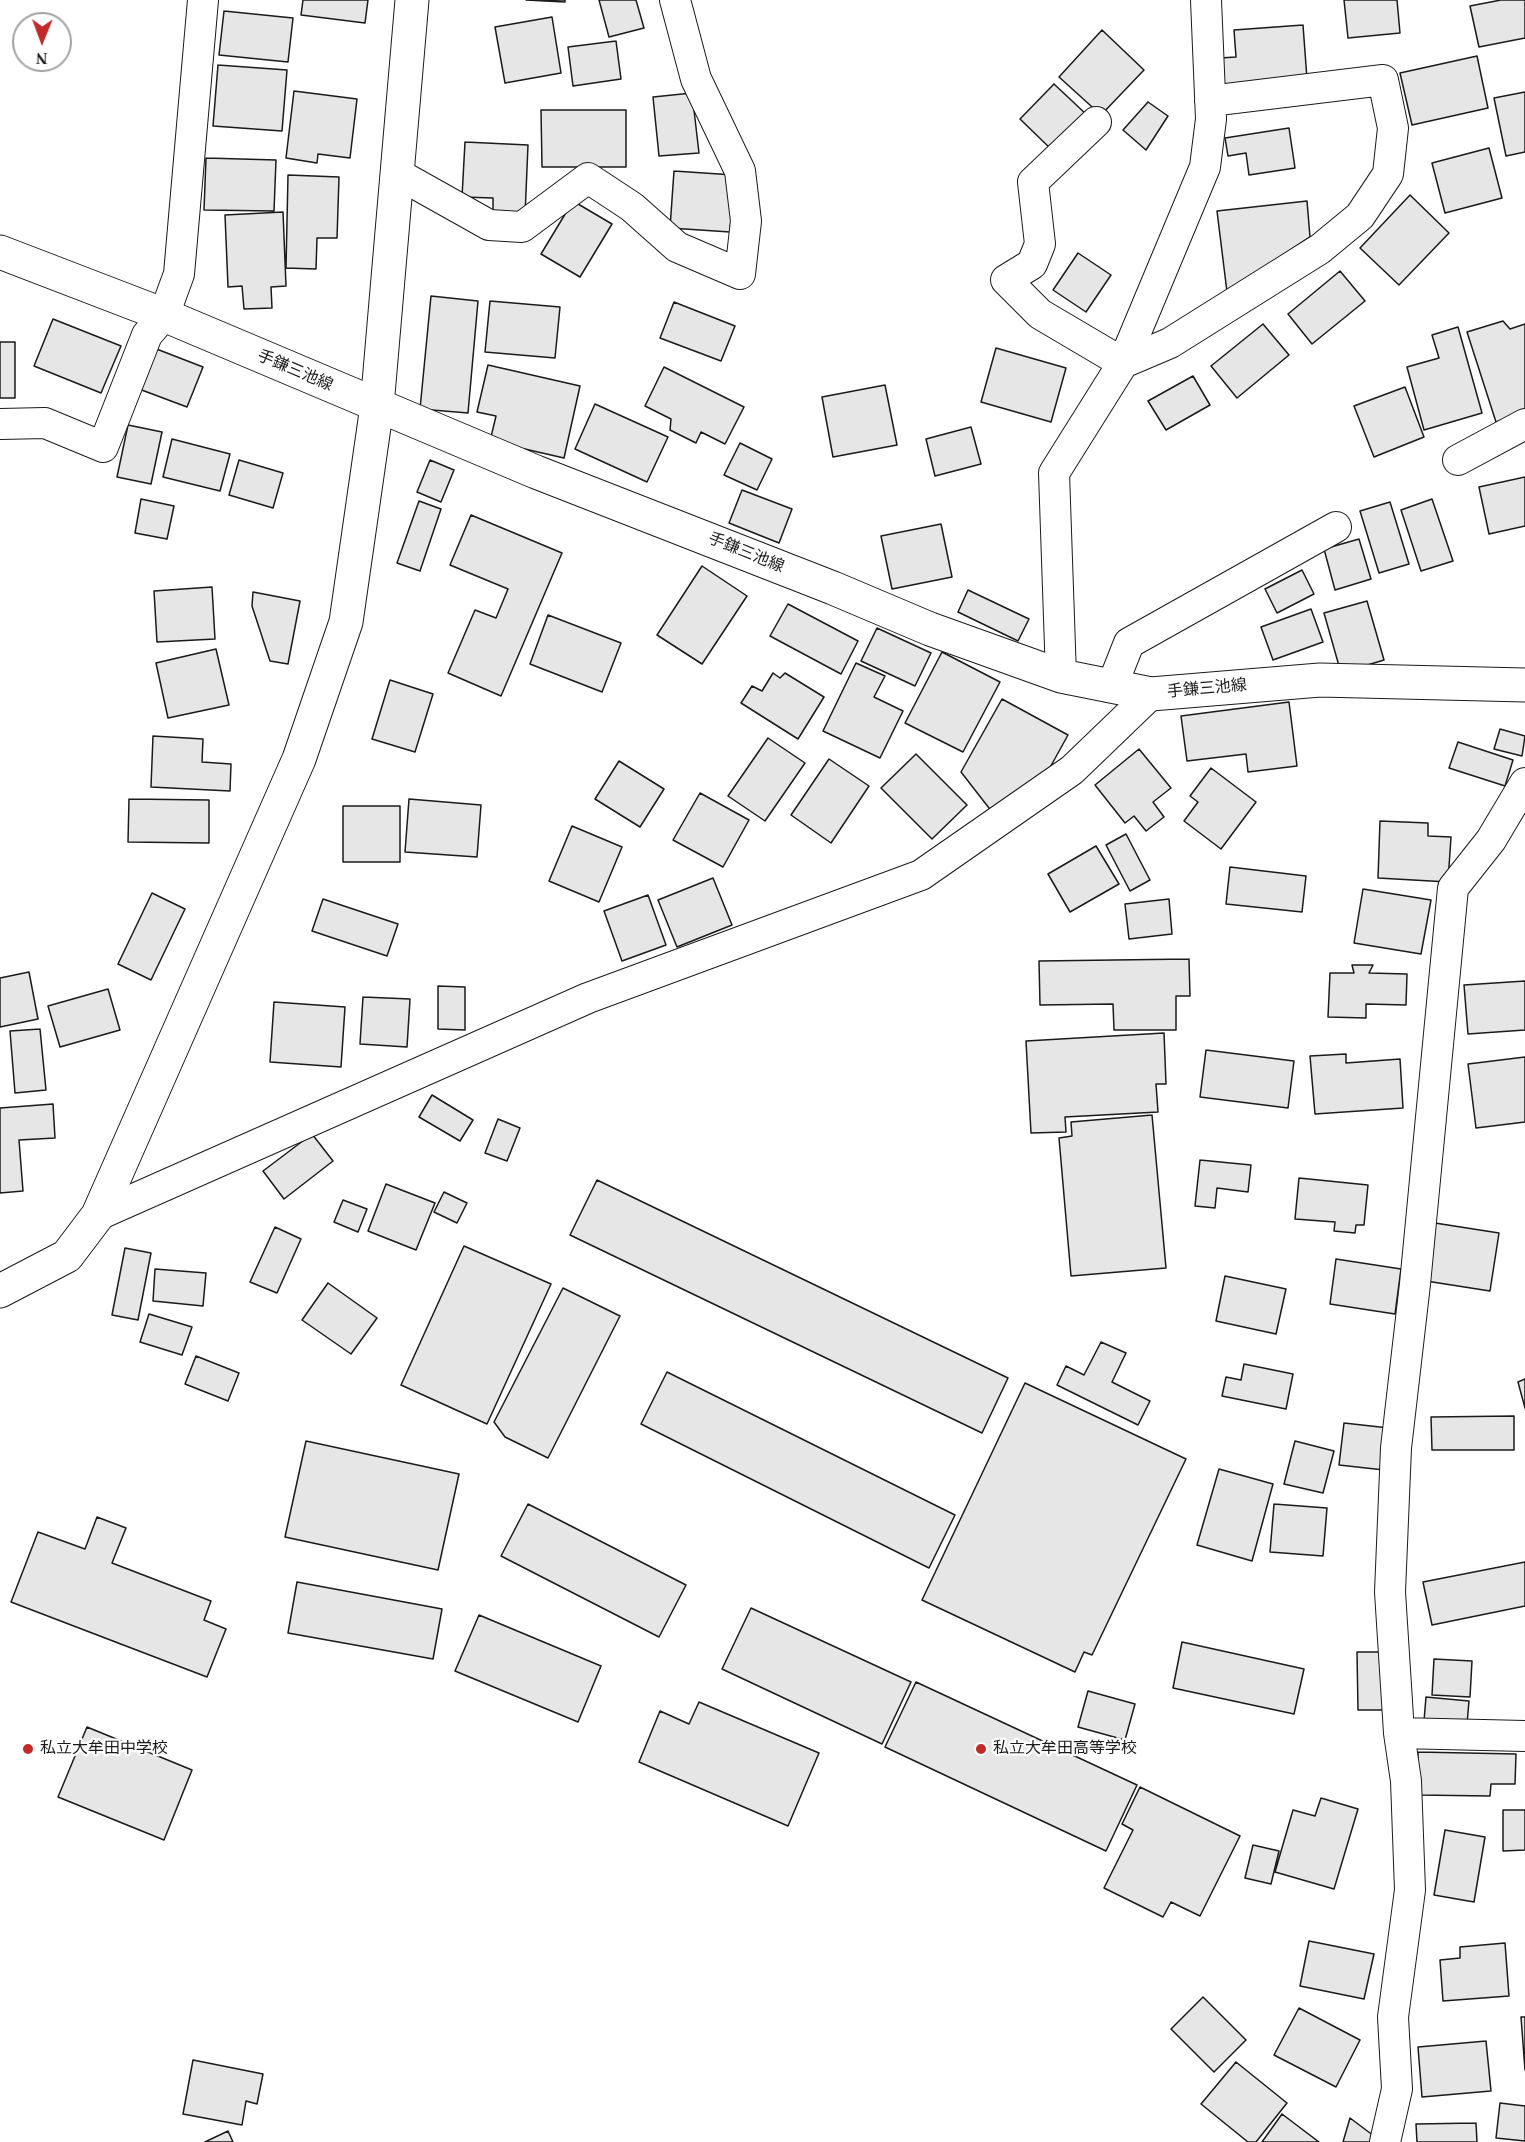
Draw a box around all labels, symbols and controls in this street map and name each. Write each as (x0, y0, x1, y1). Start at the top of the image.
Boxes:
north arrow (12, 12, 72, 72)
text: N (36, 50, 48, 67)
street label: 手鎌三池線 (254, 347, 336, 395)
street label: 手鎌三池線 (705, 529, 787, 577)
street label: 手鎌三池線 (1166, 676, 1248, 702)
place label: 私立大牟田中学校 (40, 1739, 168, 1759)
place label: 私立大牟田高等学校 (993, 1739, 1137, 1759)
marker: 私立大牟田中学校 (21, 1742, 35, 1756)
marker: 私立大牟田高等学校 (974, 1742, 988, 1756)

